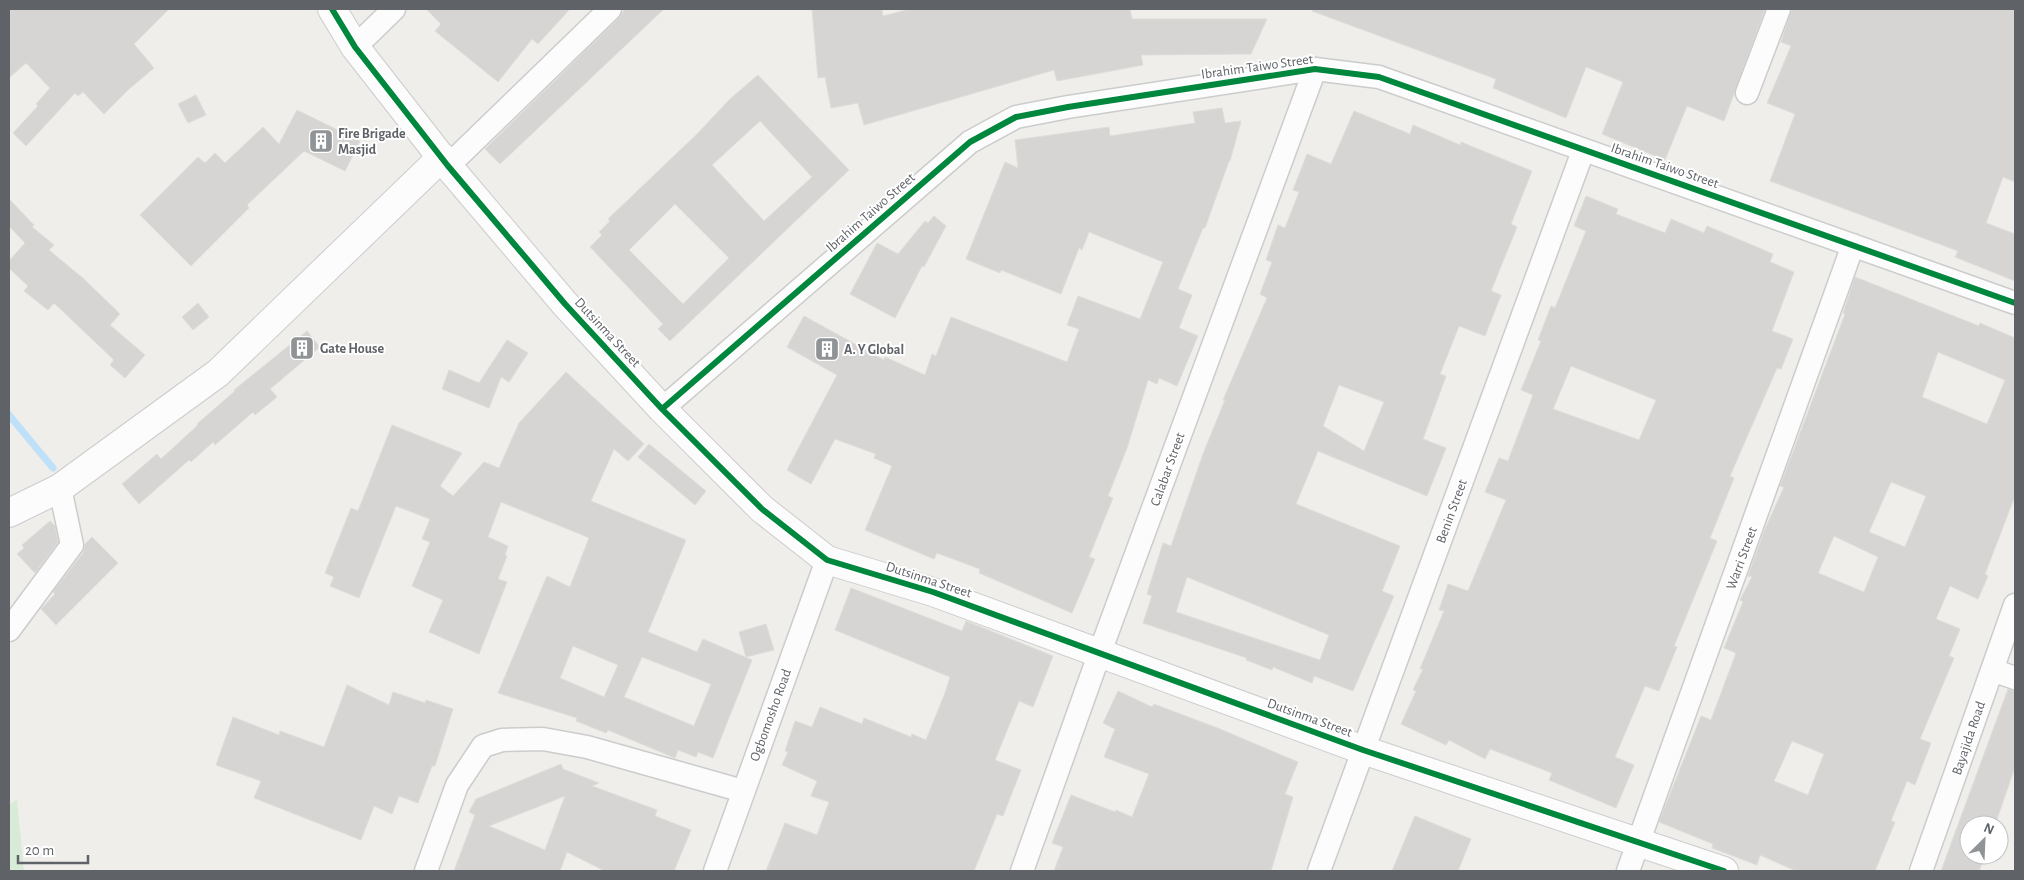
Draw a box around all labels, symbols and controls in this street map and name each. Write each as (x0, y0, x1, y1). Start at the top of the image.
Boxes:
street label: Ibrahim Taiwo Street (1200, 52, 1315, 82)
place label: Fire Brigade Masjid (338, 127, 406, 157)
building icon: Fire Brigade Masjid (308, 128, 334, 154)
street label: Ibrahim Taiwo Street (1609, 141, 1721, 191)
street label: Ibrahim Taiwo Street (823, 170, 918, 255)
street label: Dutsinma Street (572, 295, 643, 370)
building icon: Gate House (289, 335, 315, 361)
building icon: A. Y Global (814, 336, 840, 362)
place label: Gate House (320, 342, 384, 356)
place label: A. Y Global (844, 343, 904, 357)
street label: Calabar Street (1148, 430, 1188, 508)
street label: Benin Street (1434, 477, 1470, 545)
street label: Warri Street (1724, 525, 1760, 592)
street label: Dutsinma Street (884, 560, 974, 601)
street label: Ogbomosho Road (748, 667, 794, 763)
street label: Dutsinma Street (1265, 696, 1354, 740)
street label: Bayajida Road (1950, 700, 1988, 777)
north arrow (1959, 815, 2009, 865)
text: N (1982, 821, 1996, 837)
scale bar (18, 832, 88, 864)
text: 20 m (25, 843, 54, 858)

